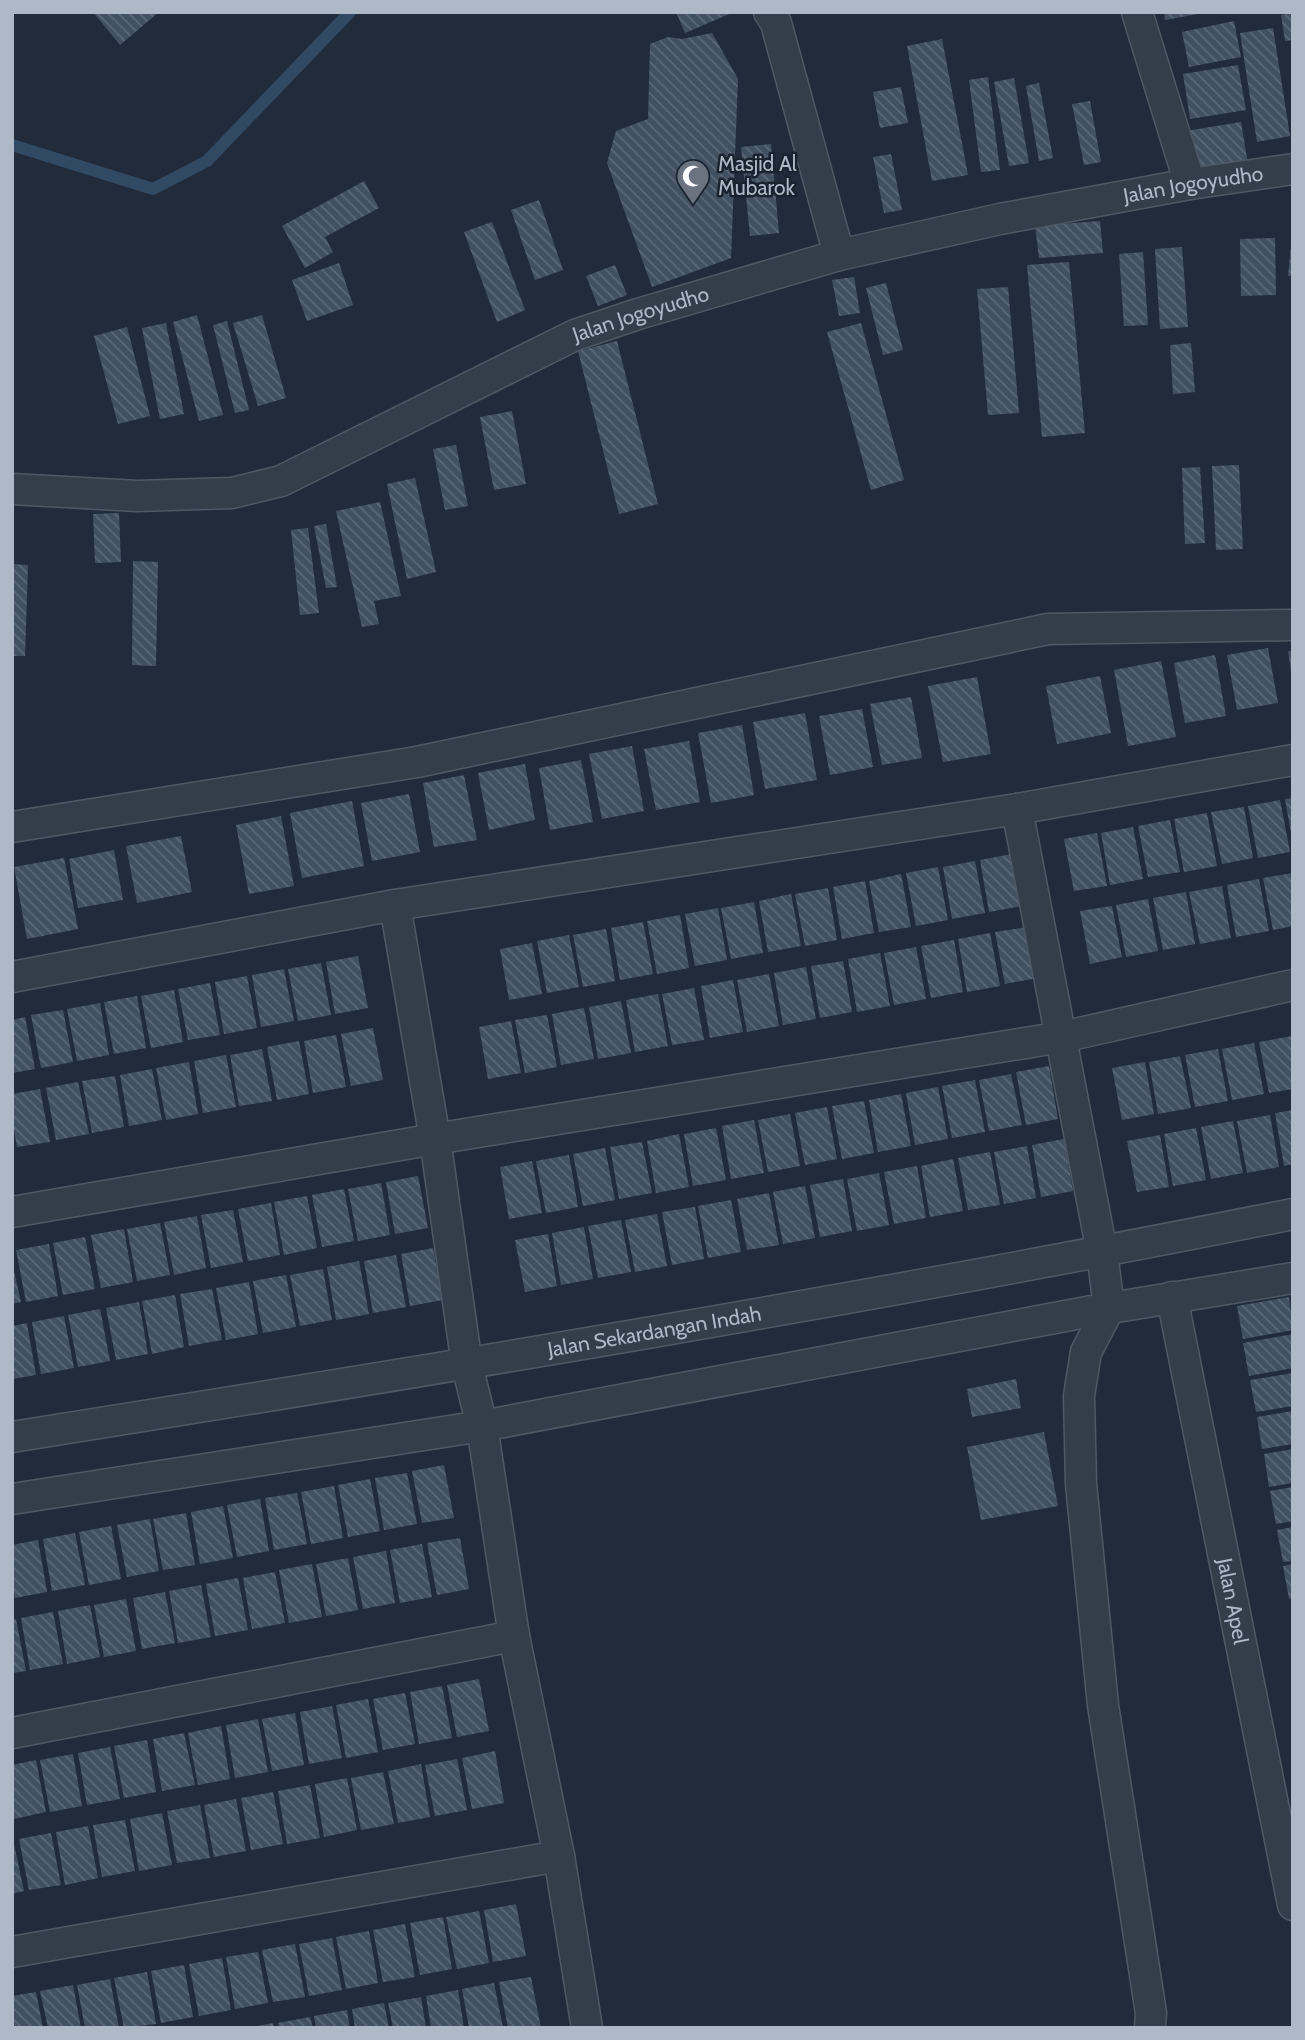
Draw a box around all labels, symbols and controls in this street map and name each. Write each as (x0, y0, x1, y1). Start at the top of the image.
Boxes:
place label: Masjid Al Mubarok (718, 151, 797, 200)
mosque icon: Masjid Al Mubarok (674, 157, 712, 206)
street label: Jalan Jogoyudho (1120, 161, 1265, 208)
street label: Jalan Jogoyudho (568, 281, 712, 347)
street label: Jalan Sekardangan Indah (545, 1300, 763, 1362)
street label: Jalan Apel (1212, 1555, 1254, 1646)

